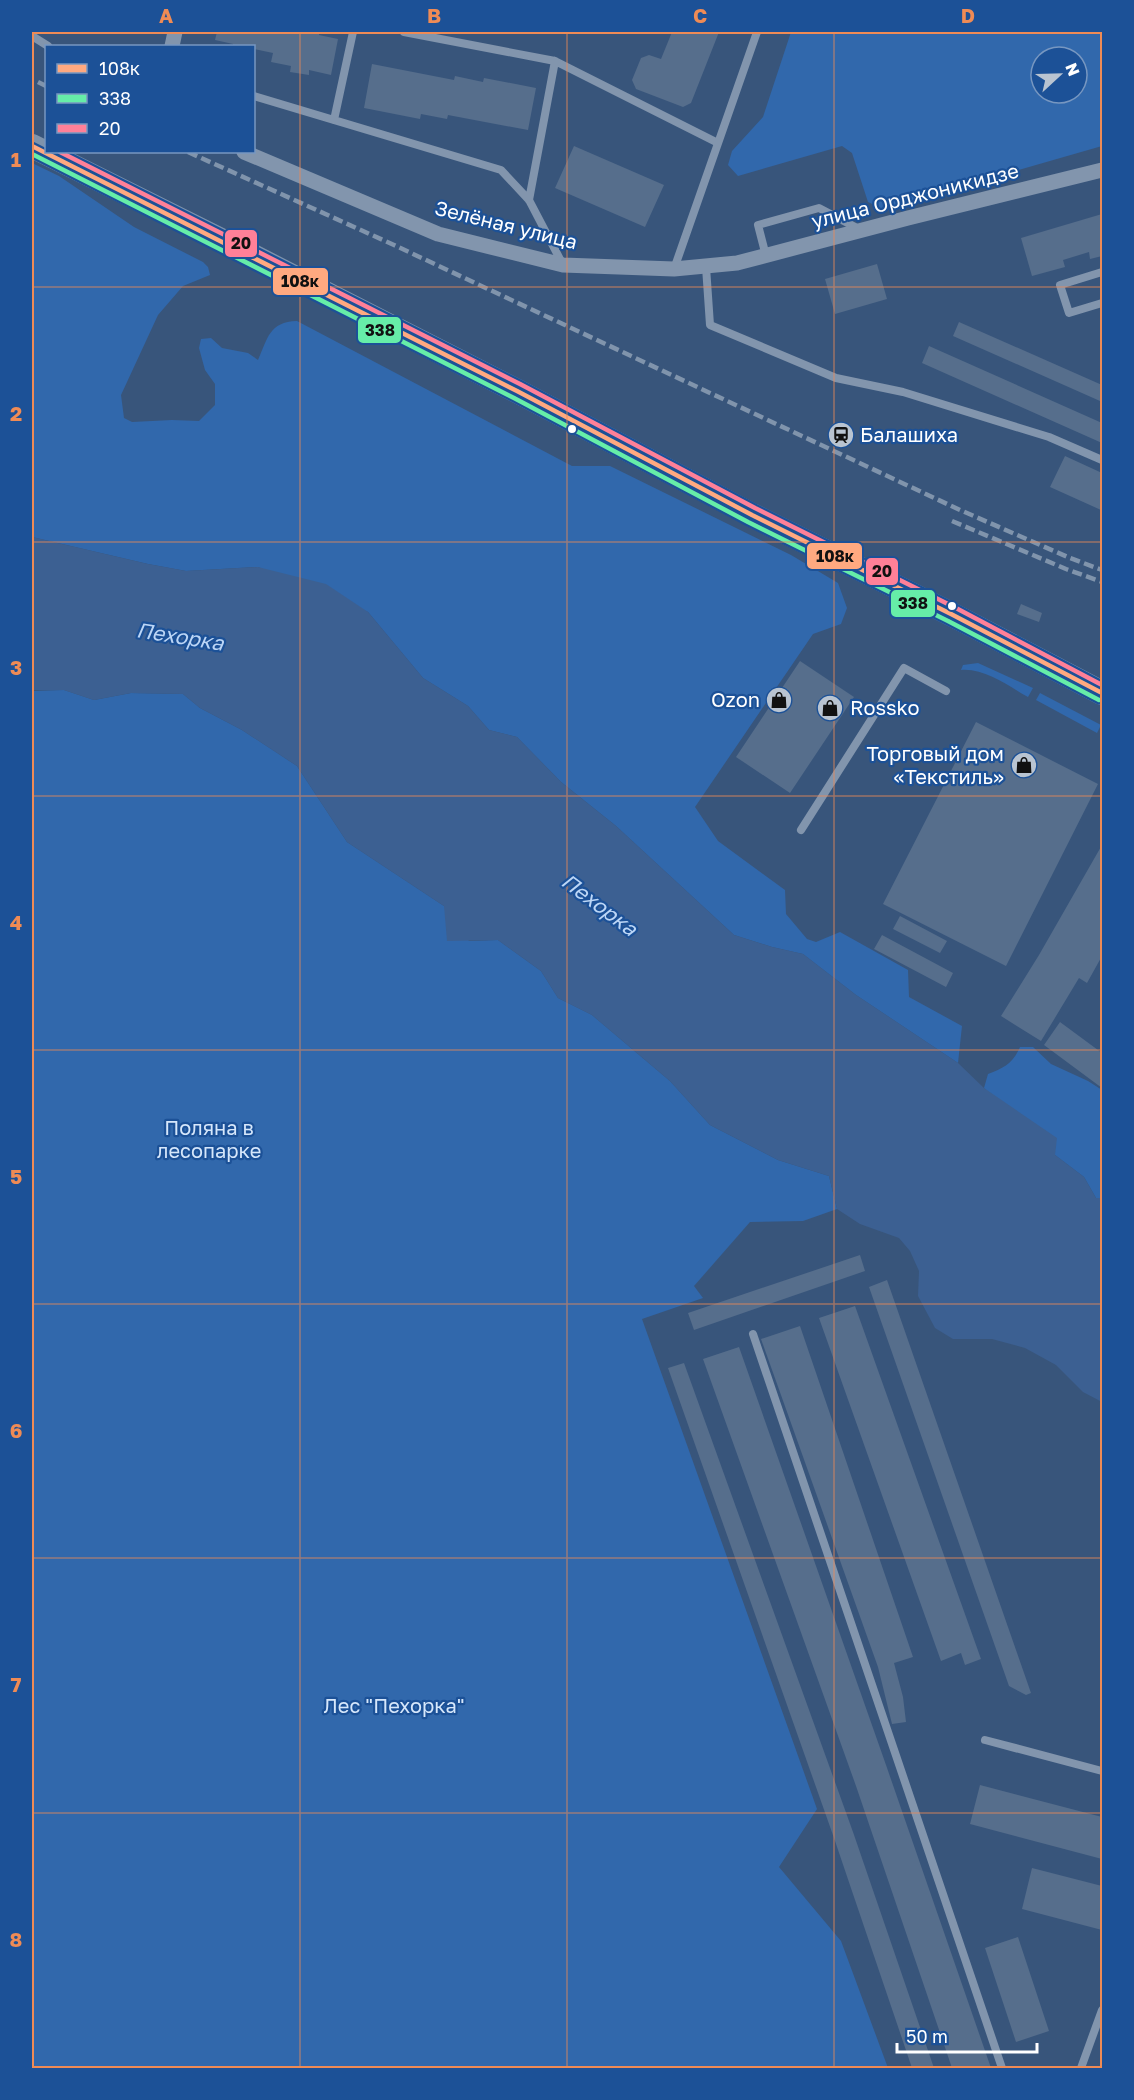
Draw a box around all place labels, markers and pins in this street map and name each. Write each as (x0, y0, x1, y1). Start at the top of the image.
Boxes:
station icon: Балашиха (826, 420, 856, 450)
place label: Балашиха (860, 422, 958, 446)
unlabelled marker (566, 423, 578, 435)
unlabelled marker (946, 600, 958, 612)
shop icon: Ozon (764, 685, 794, 715)
place label: Ozon (711, 687, 760, 711)
shop icon: Rossko (815, 693, 845, 723)
place label: Rossko (850, 695, 920, 719)
place label: Торговый дом «Текстиль» (867, 741, 1004, 788)
shop icon: Торговый дом «Текстиль» (1009, 750, 1039, 780)

